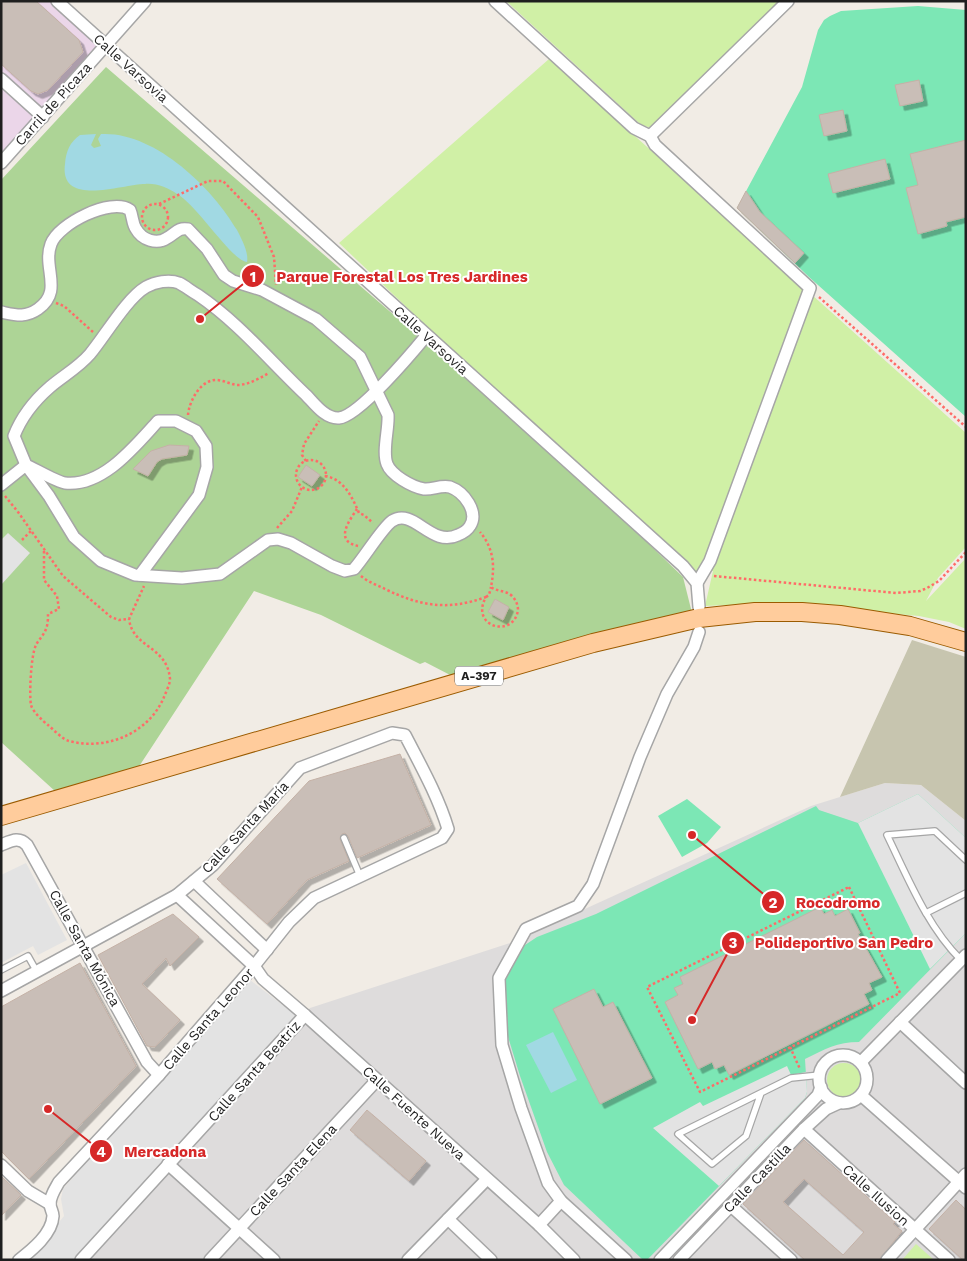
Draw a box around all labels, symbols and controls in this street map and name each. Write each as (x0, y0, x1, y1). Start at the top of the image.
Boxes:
street label: Calle Varsovia (90, 30, 172, 106)
street label: Carril de Picaza (11, 59, 95, 149)
callout: Parque Forestal Los Tres Jardines (241, 261, 538, 291)
text: 1 (250, 268, 256, 286)
text: Parque Forestal Los Tres Jardines (276, 268, 528, 286)
street label: Calle Varsovia (390, 302, 472, 378)
road number: A-397 (455, 666, 503, 686)
street label: Calle Santa María (198, 778, 292, 876)
street label: Calle Santa Mónica (46, 887, 124, 1009)
callout: Rocodromo (761, 887, 890, 917)
text: 2 (769, 894, 778, 912)
text: Rocodromo (796, 894, 880, 912)
callout: Polideportivo San Pedro (720, 928, 944, 958)
text: 3 (729, 934, 738, 952)
text: Polideportivo San Pedro (755, 934, 933, 952)
street label: Calle Santa Leonor (159, 965, 257, 1073)
street label: Calle Santa Beatriz (205, 1017, 303, 1125)
street label: Calle Fuente Nueva (359, 1063, 469, 1163)
street label: Calle Santa Elena (246, 1120, 340, 1219)
callout: Mercadona (89, 1136, 216, 1166)
street label: Calle Castilla (720, 1140, 794, 1216)
text: 4 (96, 1143, 106, 1161)
text: Mercadona (124, 1143, 206, 1161)
street label: Calle Ilusion (839, 1161, 913, 1229)

